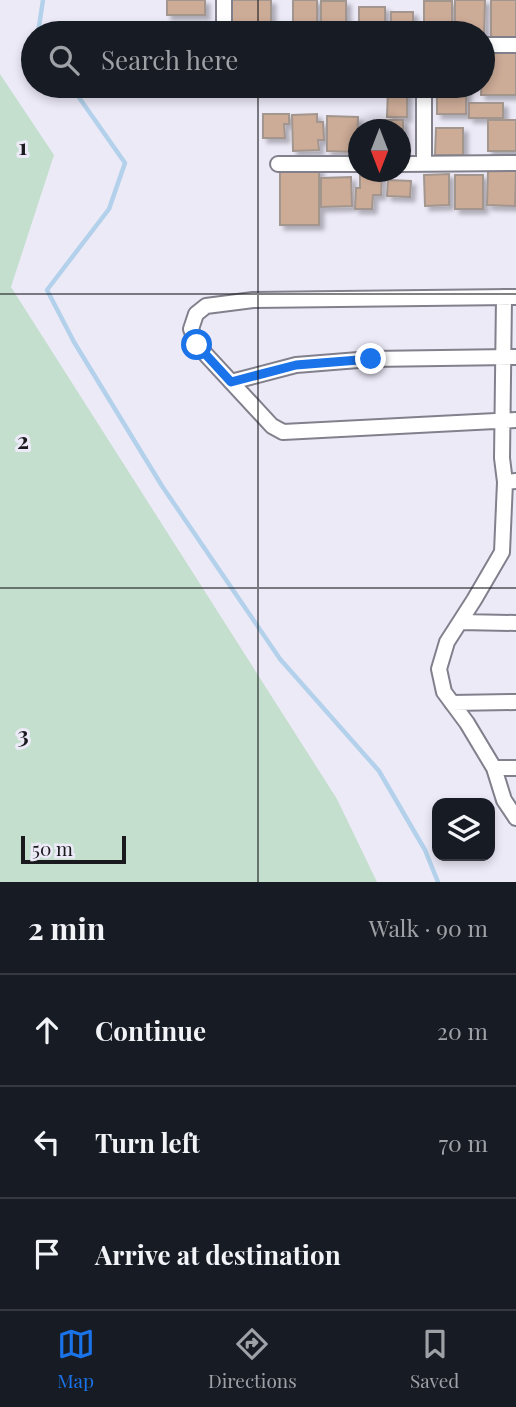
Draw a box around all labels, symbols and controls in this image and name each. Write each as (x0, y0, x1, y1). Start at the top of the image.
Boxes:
search box (21, 21, 495, 98)
icon: search (45, 41, 83, 79)
text: Search here (101, 42, 238, 77)
north arrow (348, 119, 411, 182)
text: 1 (19, 130, 28, 161)
route start (181, 329, 212, 360)
route end (355, 343, 386, 374)
text: 2 (17, 424, 29, 455)
text: 3 (17, 718, 29, 749)
map controls (432, 798, 495, 861)
button: layers (432, 798, 495, 861)
scale bar (21, 833, 126, 865)
text: 50 m (32, 835, 73, 861)
text: 2 min (28, 908, 105, 948)
text: Walk · 90 m (369, 912, 488, 943)
icon: ahead (28, 1011, 66, 1049)
text: Continue (95, 1013, 206, 1048)
text: 20 m (437, 1015, 488, 1046)
icon: left (28, 1123, 66, 1161)
text: Turn left (95, 1125, 200, 1160)
text: 70 m (439, 1127, 488, 1158)
icon: arrive (28, 1235, 66, 1273)
text: Arrive at destination (95, 1237, 341, 1272)
tab: Map (57, 1325, 95, 1393)
tab: Directions (208, 1325, 297, 1393)
tab: Saved (410, 1325, 459, 1393)

